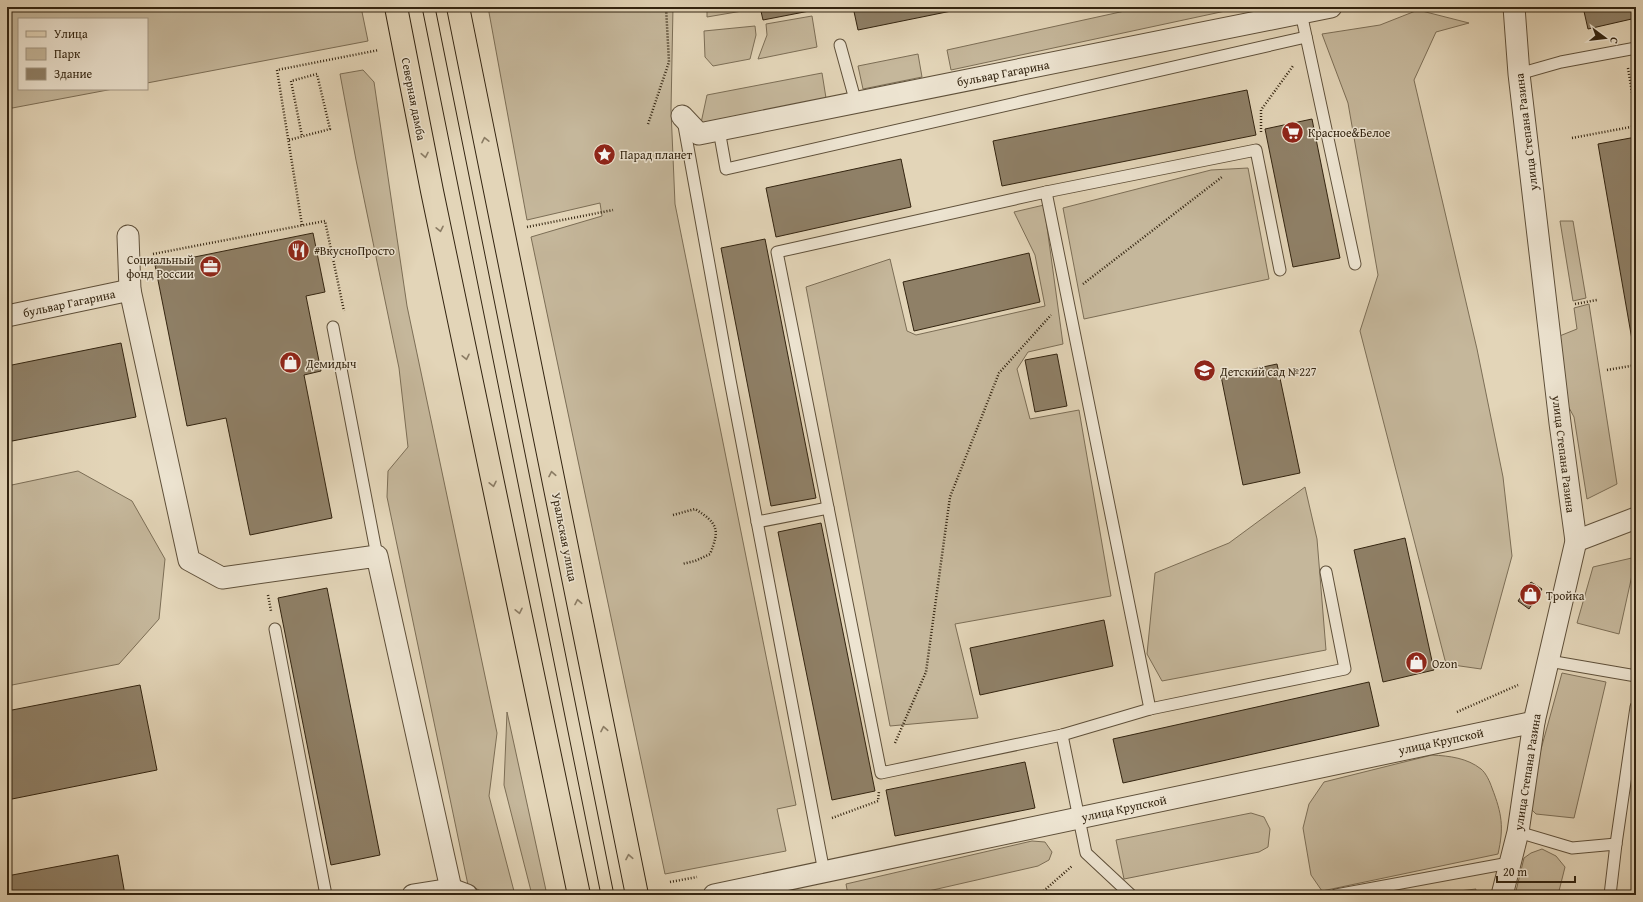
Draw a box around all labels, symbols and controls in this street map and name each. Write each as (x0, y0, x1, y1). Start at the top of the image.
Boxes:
legend (18, 18, 148, 90)
north arrow (1585, 18, 1625, 58)
text: Улица (54, 25, 88, 42)
text: С (1606, 36, 1623, 46)
text: Парк (54, 45, 81, 62)
street label: Северная дамба (398, 56, 430, 142)
street label: бульвар Гагарина (955, 56, 1051, 90)
text: Здание (54, 65, 93, 82)
street label: улица Степана Разина (1510, 72, 1542, 193)
supermarket icon: Красное&Белое (1279, 119, 1305, 145)
place label: Красное&Белое (1308, 124, 1391, 141)
one-way arrow (482, 137, 490, 143)
place icon: Парад планет (592, 141, 618, 167)
place label: Парад планет (620, 146, 692, 163)
one-way arrow (420, 152, 428, 158)
one-way arrow (435, 226, 443, 232)
restaurant icon: #ВкусноПросто (285, 237, 311, 263)
place label: #ВкусноПросто (314, 242, 395, 259)
place label: Социальный фонд России (126, 251, 194, 282)
office icon: Социальный фонд России (197, 253, 223, 279)
street label: бульвар Гагарина (21, 285, 117, 321)
shop icon: Демидыч (277, 350, 303, 376)
one-way arrow (462, 353, 470, 360)
place label: Демидыч (305, 355, 357, 372)
school or university icon: Детский сад №227 (1192, 358, 1218, 384)
place label: Детский сад №227 (1219, 363, 1317, 380)
street label: улица Степана Разина (1548, 393, 1580, 514)
one-way arrow (549, 471, 557, 478)
one-way arrow (488, 481, 496, 487)
street label: Уральская улица (548, 491, 582, 583)
shop icon: Тройка (1517, 582, 1543, 608)
place label: Тройка (1546, 587, 1585, 604)
one-way arrow (574, 599, 583, 605)
one-way arrow (515, 608, 523, 614)
shop icon: Ozon (1403, 650, 1429, 676)
place label: Ozon (1432, 655, 1458, 672)
street label: улица Степана Разина (1509, 712, 1545, 833)
street label: улица Крупской (1396, 724, 1485, 759)
one-way arrow (600, 726, 608, 732)
street label: улица Крупской (1079, 791, 1168, 826)
one-way arrow (626, 854, 634, 860)
scale bar (1497, 858, 1575, 884)
text: 20 m (1503, 863, 1527, 880)

